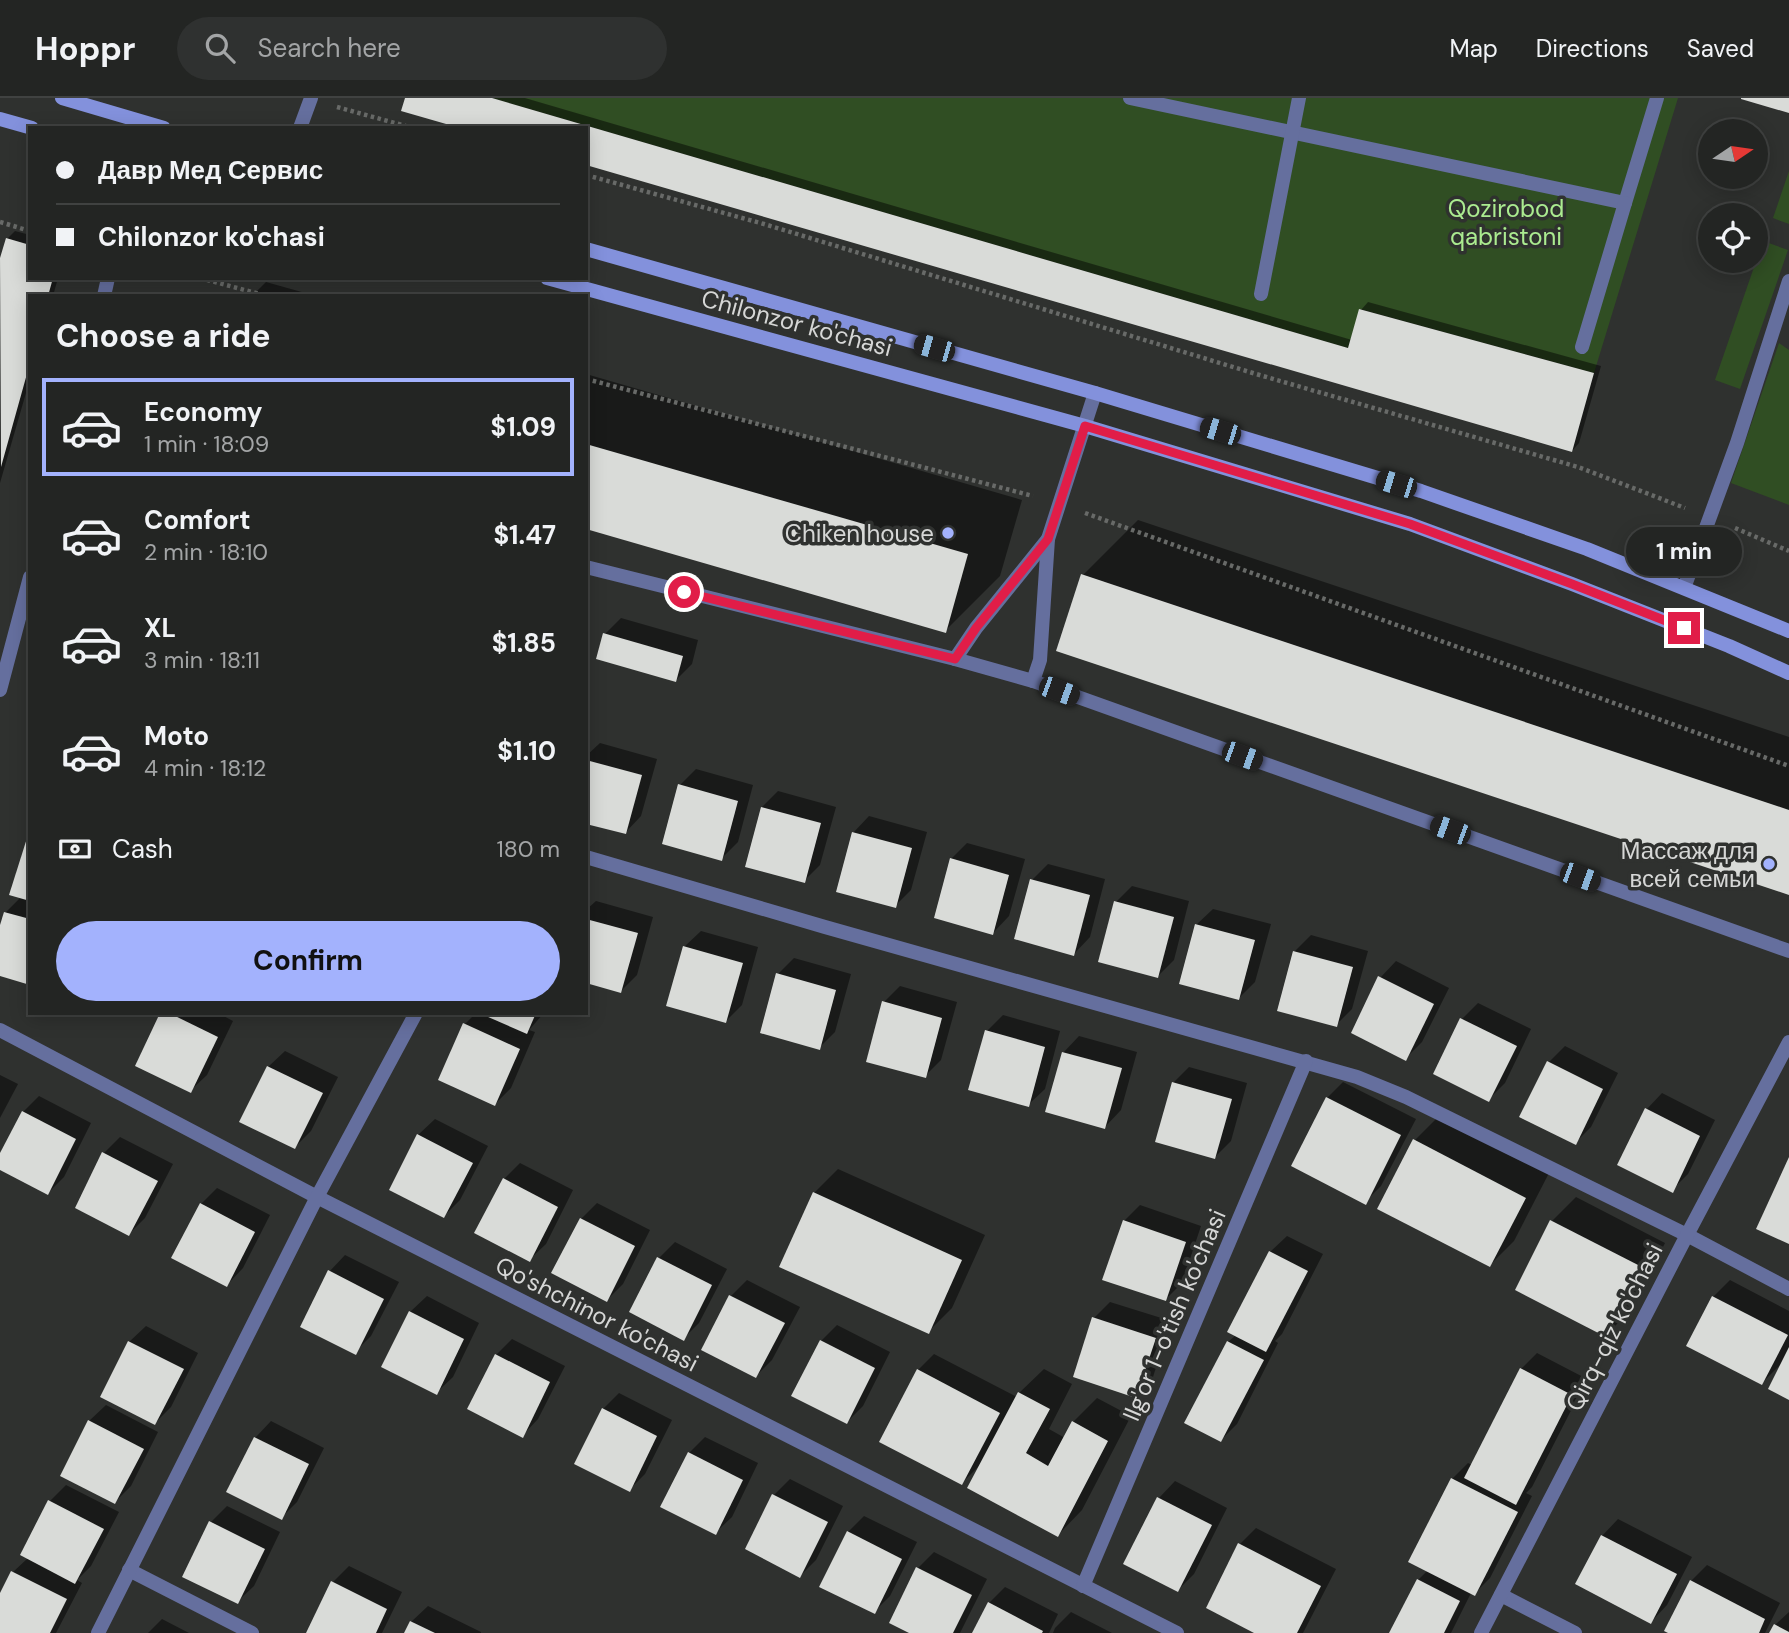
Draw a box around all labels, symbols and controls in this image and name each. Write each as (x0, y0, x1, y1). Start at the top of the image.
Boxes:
search box (177, 17, 667, 80)
text: Hoppr (35, 27, 135, 70)
icon: search (201, 29, 239, 67)
text: Search here (257, 31, 401, 65)
text: Map (1450, 33, 1498, 64)
text: Directions (1536, 33, 1649, 64)
text: Saved (1687, 33, 1754, 64)
north arrow (1698, 119, 1768, 189)
map controls (1698, 119, 1768, 273)
text: Давр Мед Сервис (98, 153, 323, 187)
park label: Qozirobod qabristoni (1448, 193, 1564, 252)
button: locate (1698, 203, 1768, 273)
text: Chilonzor ko'chasi (98, 220, 325, 254)
street label: Chilonzor ko'chasi (698, 283, 896, 363)
text: Choose a ride (56, 315, 271, 357)
car (911, 332, 958, 364)
text: Economy (144, 395, 262, 429)
icon: car (60, 396, 123, 459)
text: $1.09 (491, 410, 556, 444)
car (1197, 415, 1244, 447)
text: 1 min · 18:09 (144, 429, 269, 459)
car (1373, 468, 1420, 500)
text: Comfort (144, 503, 250, 537)
icon: car (60, 504, 123, 567)
text: $1.47 (493, 518, 556, 552)
place label: Chiken house (785, 518, 934, 549)
marker: Chiken house (940, 525, 956, 541)
callout: 1 min (1626, 526, 1742, 575)
text: 1 min (1656, 536, 1712, 566)
text: 2 min · 18:10 (144, 537, 268, 567)
route start (668, 576, 700, 608)
text: XL (144, 611, 176, 645)
icon: car (60, 612, 123, 675)
route end (1668, 612, 1700, 644)
text: $1.85 (492, 626, 556, 660)
text: 3 min · 18:11 (144, 645, 260, 675)
car (1036, 674, 1083, 708)
text: Moto (144, 719, 209, 753)
icon: car (60, 720, 123, 783)
text: $1.10 (497, 734, 556, 768)
car (1219, 739, 1266, 773)
text: 4 min · 18:12 (144, 753, 266, 783)
car (1427, 813, 1474, 847)
icon: cash (56, 830, 94, 868)
text: Cash (112, 832, 173, 866)
text: 180 m (496, 834, 560, 864)
place label: Массаж для всей семьи (1621, 835, 1755, 894)
marker: Массаж для всей семьи (1761, 856, 1777, 872)
car (1557, 860, 1604, 894)
button: Confirm (56, 921, 560, 1001)
street label: Ilg'or 1-o'tish ko'chasi (1115, 1204, 1233, 1426)
street label: Qirq-qiz ko'chasi (1558, 1238, 1670, 1416)
street label: Qo'shchinor ko'chasi (490, 1249, 704, 1379)

